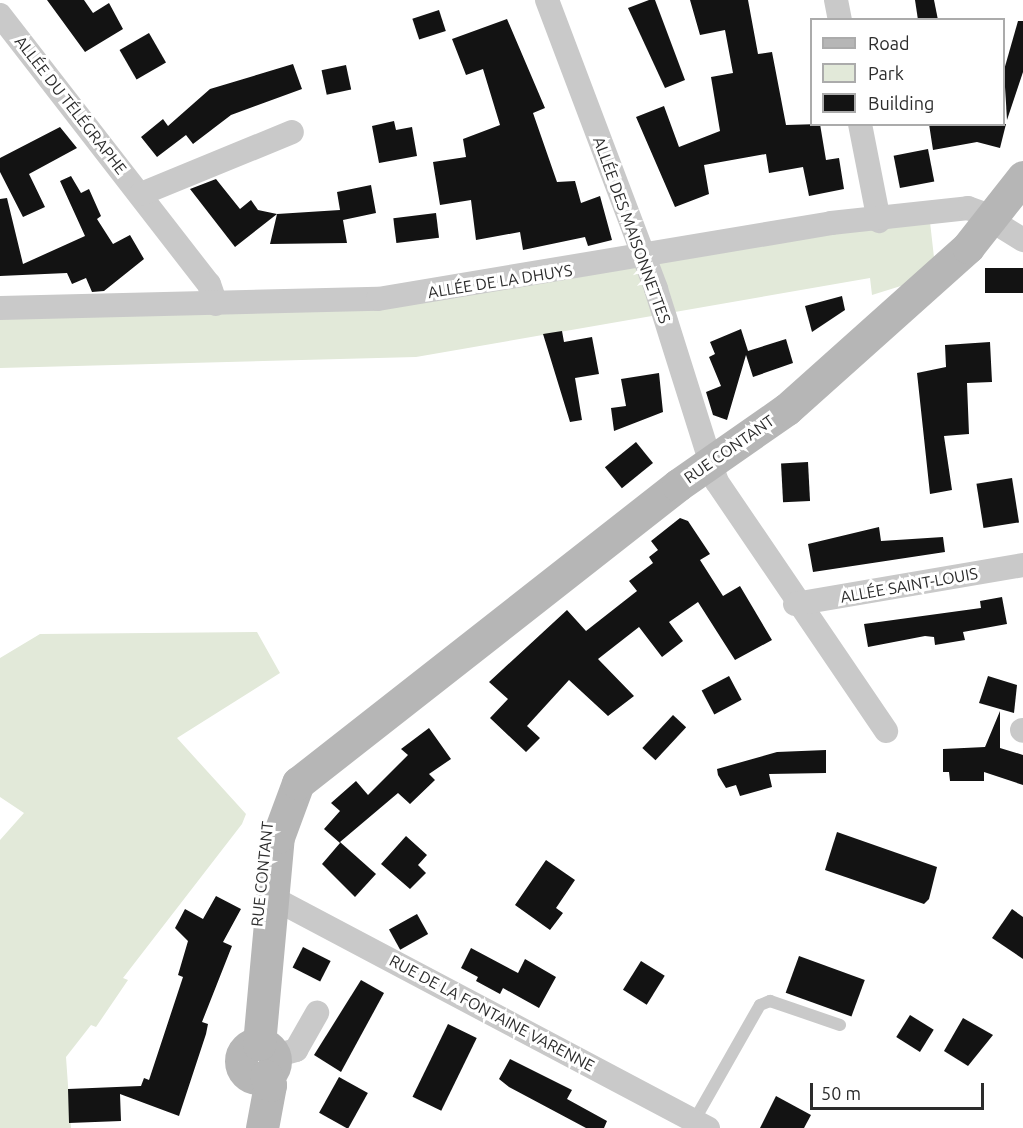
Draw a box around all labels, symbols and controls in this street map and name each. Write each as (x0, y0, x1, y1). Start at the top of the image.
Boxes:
legend (810, 18, 1005, 126)
street label: ALLÉE DU TÉLÉGRAPHE (11, 32, 131, 178)
text: Road (868, 33, 910, 53)
text: Park (868, 63, 904, 83)
text: Building (868, 93, 934, 113)
street label: ALLÉE DES MAISONNETTES (589, 134, 675, 326)
street label: ALLÉE DE LA DHUYS (426, 260, 574, 302)
street label: RUE CONTANT (680, 411, 778, 487)
street label: ALLÉE SAINT-LOUIS (839, 563, 979, 607)
street label: RUE CONTANT (247, 820, 277, 928)
street label: RUE DE LA FONTAINE VARENNE (386, 951, 598, 1075)
scale bar (813, 1071, 987, 1109)
text: 50 m (821, 1083, 861, 1103)

